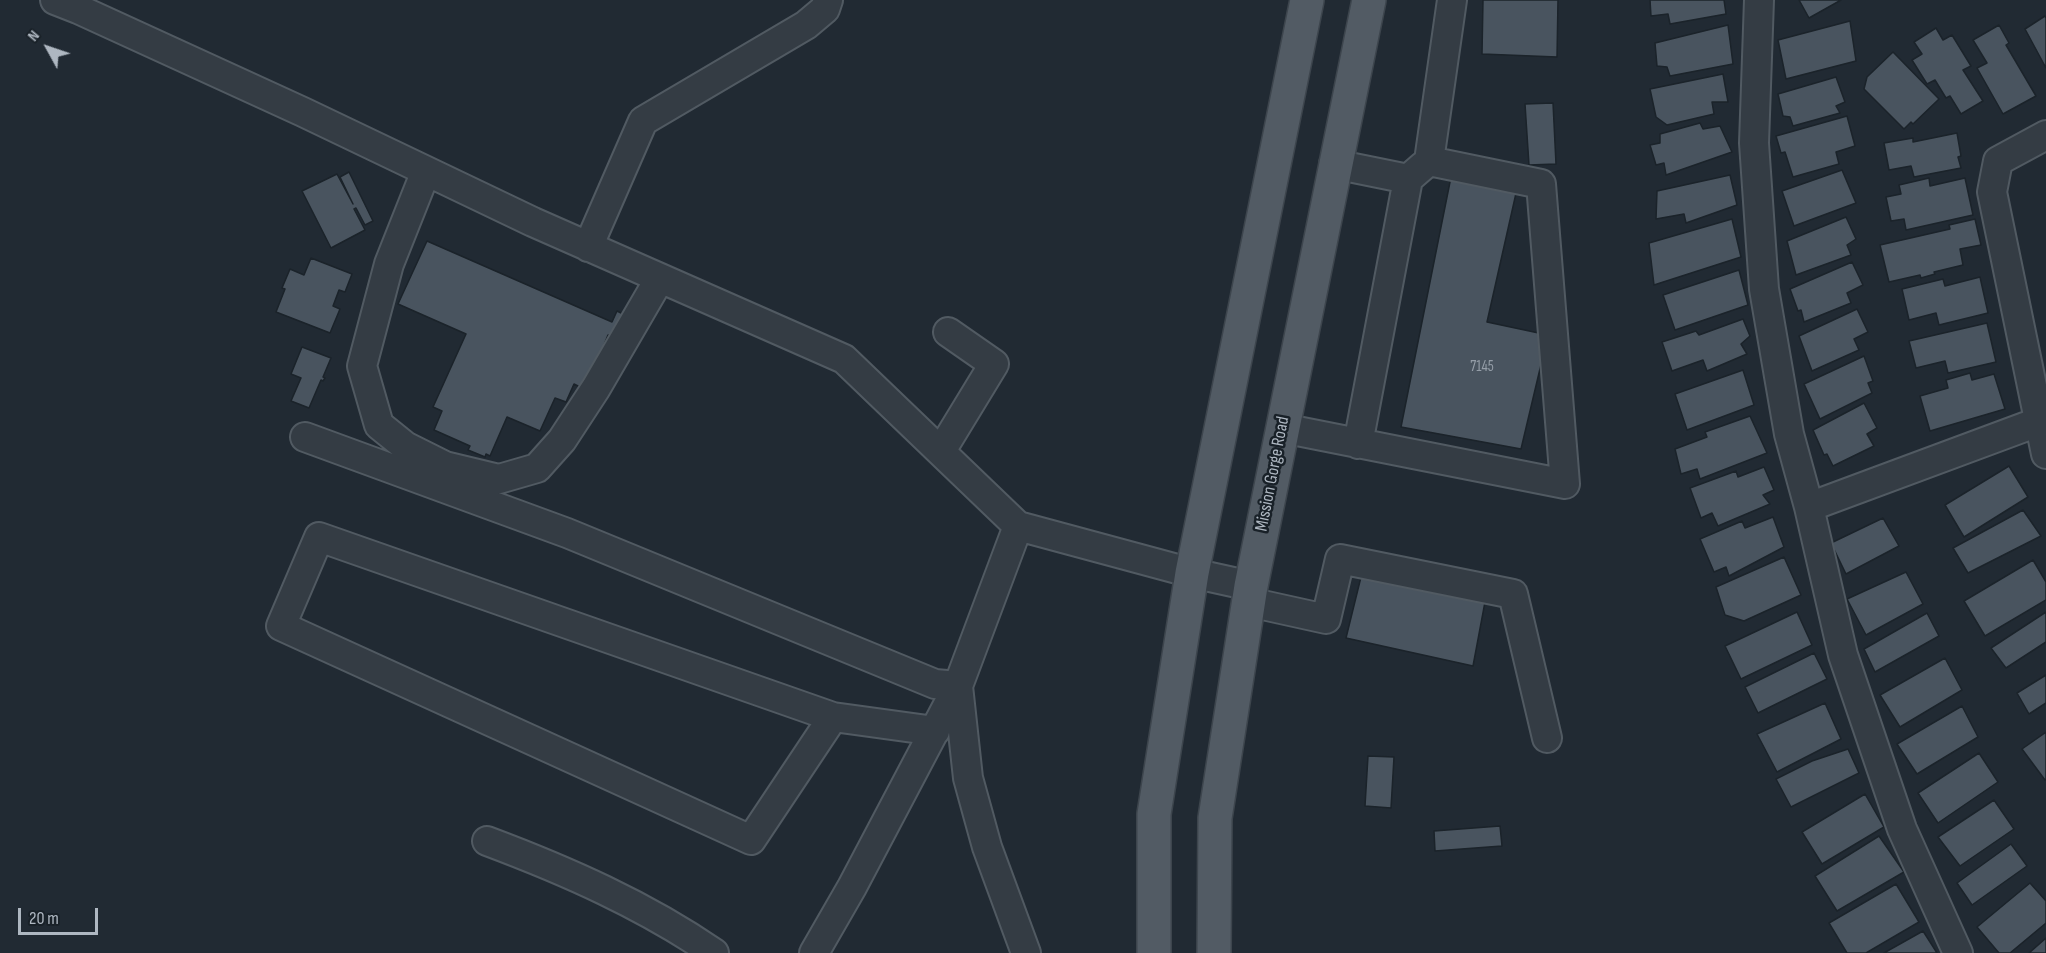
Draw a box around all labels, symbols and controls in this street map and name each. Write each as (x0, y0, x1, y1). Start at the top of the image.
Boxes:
north arrow (18, 18, 78, 78)
text: N (24, 27, 44, 45)
house number: 7145 (1470, 358, 1494, 376)
street label: Mission Gorge Road (1251, 415, 1295, 533)
scale bar (21, 896, 100, 934)
text: 20 m (29, 908, 59, 929)

